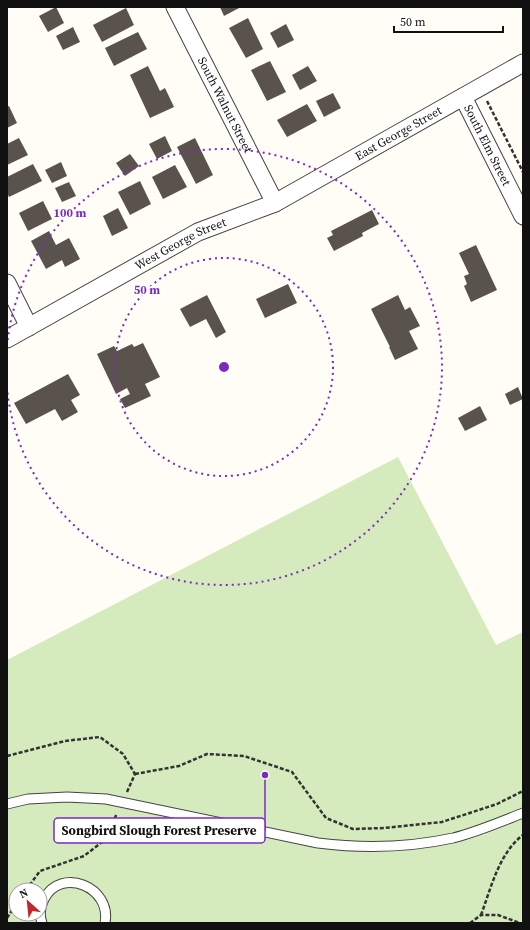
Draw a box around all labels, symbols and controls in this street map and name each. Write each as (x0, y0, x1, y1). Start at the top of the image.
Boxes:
scale bar (394, 8, 503, 34)
text: 50 m (400, 14, 426, 30)
street label: South Walnut Street (194, 54, 256, 156)
street label: East George Street (352, 102, 445, 164)
street label: South Elm Street (460, 102, 515, 189)
text: 100 m (54, 205, 87, 221)
street label: West George Street (132, 214, 228, 274)
text: 50 m (134, 282, 160, 298)
centre of rings (217, 360, 231, 374)
callout: Songbird Slough Forest Preserve (54, 818, 265, 843)
text: Songbird Slough Forest Preserve (62, 822, 257, 839)
north arrow (8, 882, 48, 922)
text: N (17, 885, 31, 902)

